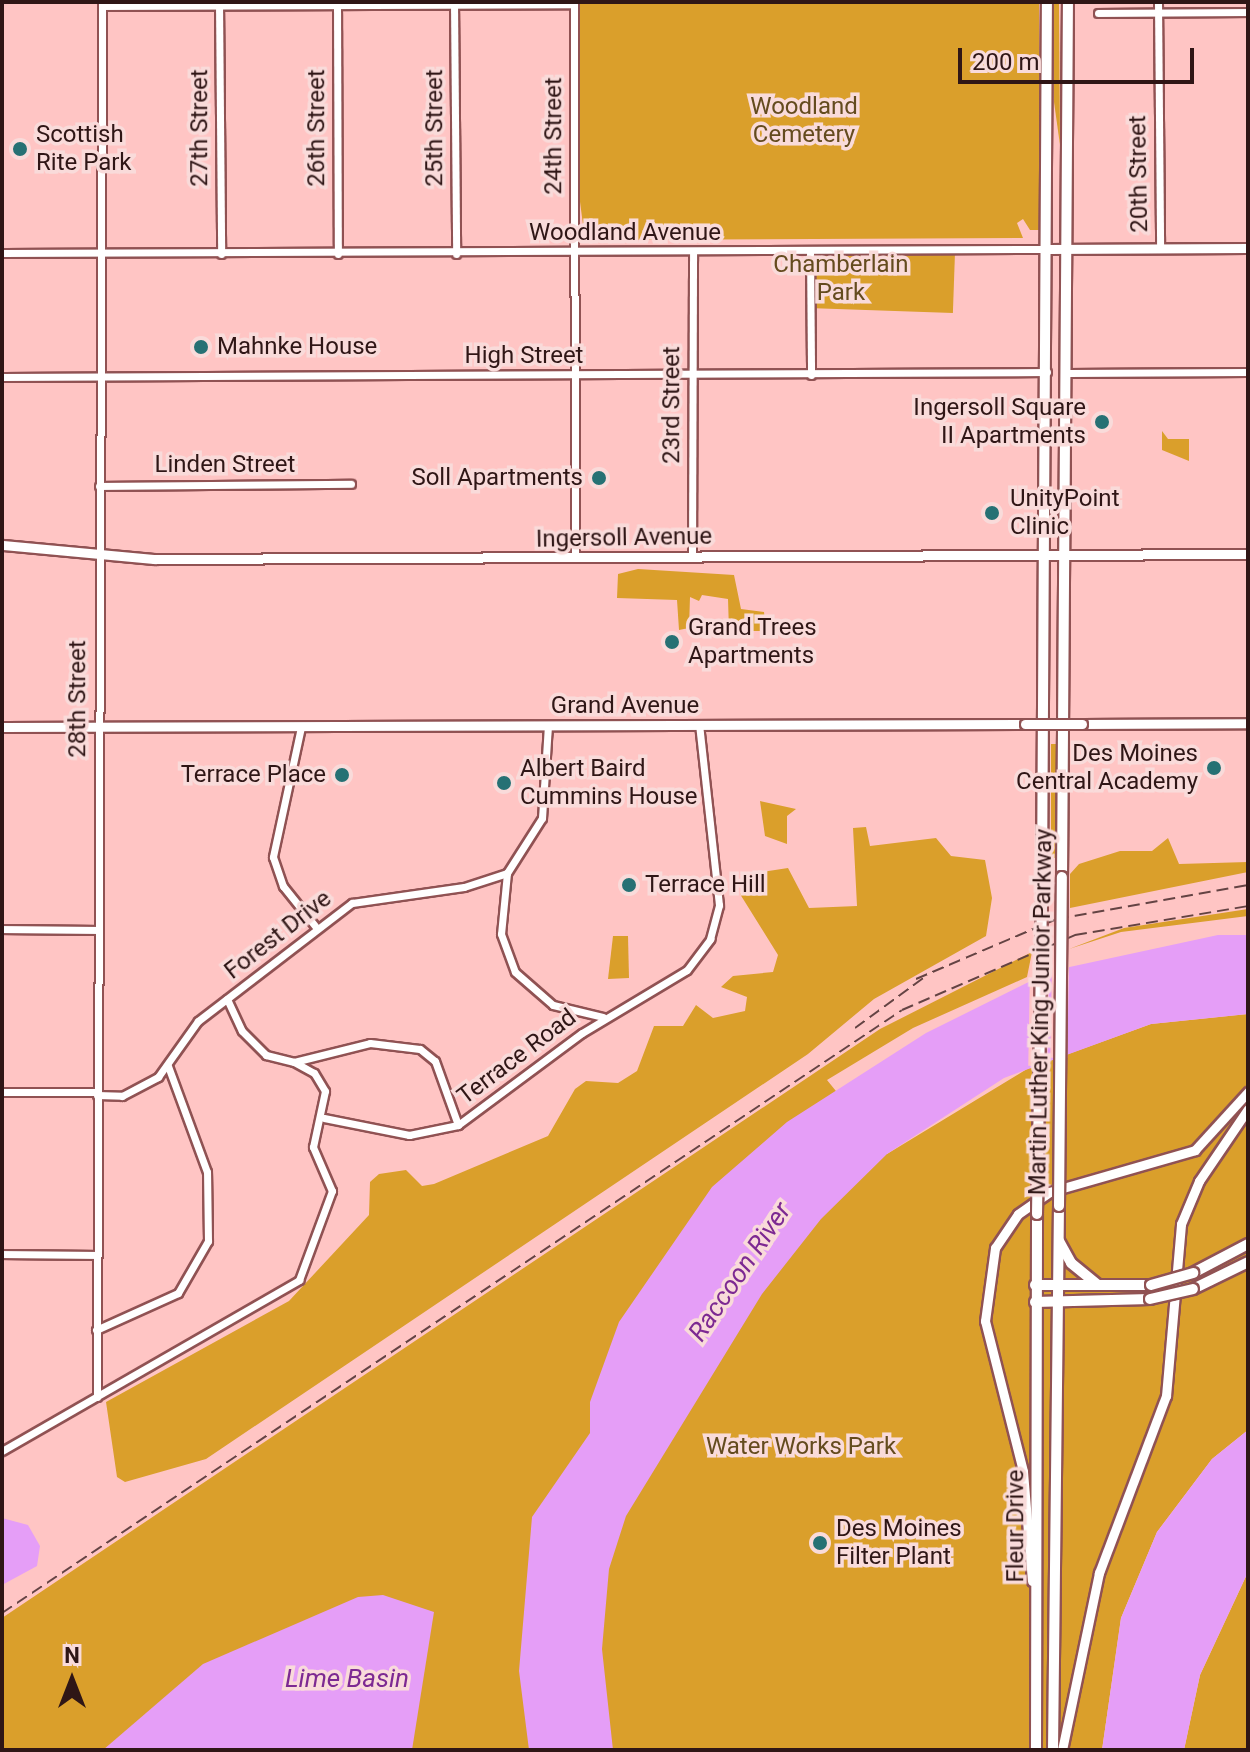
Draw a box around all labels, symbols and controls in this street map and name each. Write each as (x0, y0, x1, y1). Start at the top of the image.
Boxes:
scale bar (962, 32, 1198, 82)
text: 200 m (972, 48, 1039, 76)
street label: 27th Street (186, 69, 214, 187)
street label: 26th Street (303, 69, 331, 187)
street label: 25th Street (421, 69, 449, 187)
street label: 24th Street (540, 77, 568, 195)
park label: Woodland Cemetery (750, 93, 858, 149)
street label: 20th Street (1124, 115, 1154, 233)
place label: Scottish Rite Park (36, 121, 132, 177)
marker: Scottish Rite Park (11, 140, 29, 158)
street label: Woodland Avenue (529, 219, 721, 247)
park label: Chamberlain Park (773, 251, 909, 307)
place label: Mahnke House (217, 333, 377, 361)
marker: Mahnke House (192, 338, 210, 356)
street label: High Street (465, 342, 583, 370)
street label: 23rd Street (658, 346, 686, 464)
place label: Ingersoll Square II Apartments (913, 394, 1086, 450)
marker: Ingersoll Square II Apartments (1093, 413, 1111, 431)
street label: Linden Street (155, 451, 295, 479)
place label: Soll Apartments (411, 464, 583, 492)
marker: Soll Apartments (590, 469, 608, 487)
place label: UnityPoint Clinic (1010, 485, 1119, 541)
marker: UnityPoint Clinic (981, 502, 1003, 524)
street label: Ingersoll Avenue (536, 522, 712, 554)
place label: Grand Trees Apartments (688, 614, 817, 670)
marker: Grand Trees Apartments (663, 633, 681, 651)
street label: 28th Street (64, 640, 92, 758)
street label: Grand Avenue (551, 692, 699, 720)
place label: Des Moines Central Academy (1016, 740, 1198, 796)
place label: Albert Baird Cummins House (520, 755, 698, 811)
marker: Des Moines Central Academy (1205, 759, 1223, 777)
place label: Terrace Place (181, 761, 326, 789)
marker: Terrace Place (333, 766, 351, 784)
marker: Albert Baird Cummins House (495, 774, 513, 792)
street label: Martin Luther King Junior Parkway (1023, 828, 1059, 1196)
place label: Terrace Hill (645, 871, 766, 899)
marker: Terrace Hill (620, 876, 638, 894)
street label: Forest Drive (219, 884, 337, 986)
street label: Terrace Road (452, 1003, 582, 1111)
water label: Raccoon River (682, 1197, 798, 1347)
park label: Water Works Park (706, 1433, 896, 1461)
street label: Fleur Drive (1002, 1469, 1030, 1583)
place label: Des Moines Filter Plant (836, 1515, 962, 1571)
marker: Des Moines Filter Plant (811, 1534, 829, 1552)
north arrow (32, 1640, 112, 1720)
text: N (64, 1643, 80, 1668)
water label: Lime Basin (285, 1663, 409, 1695)

